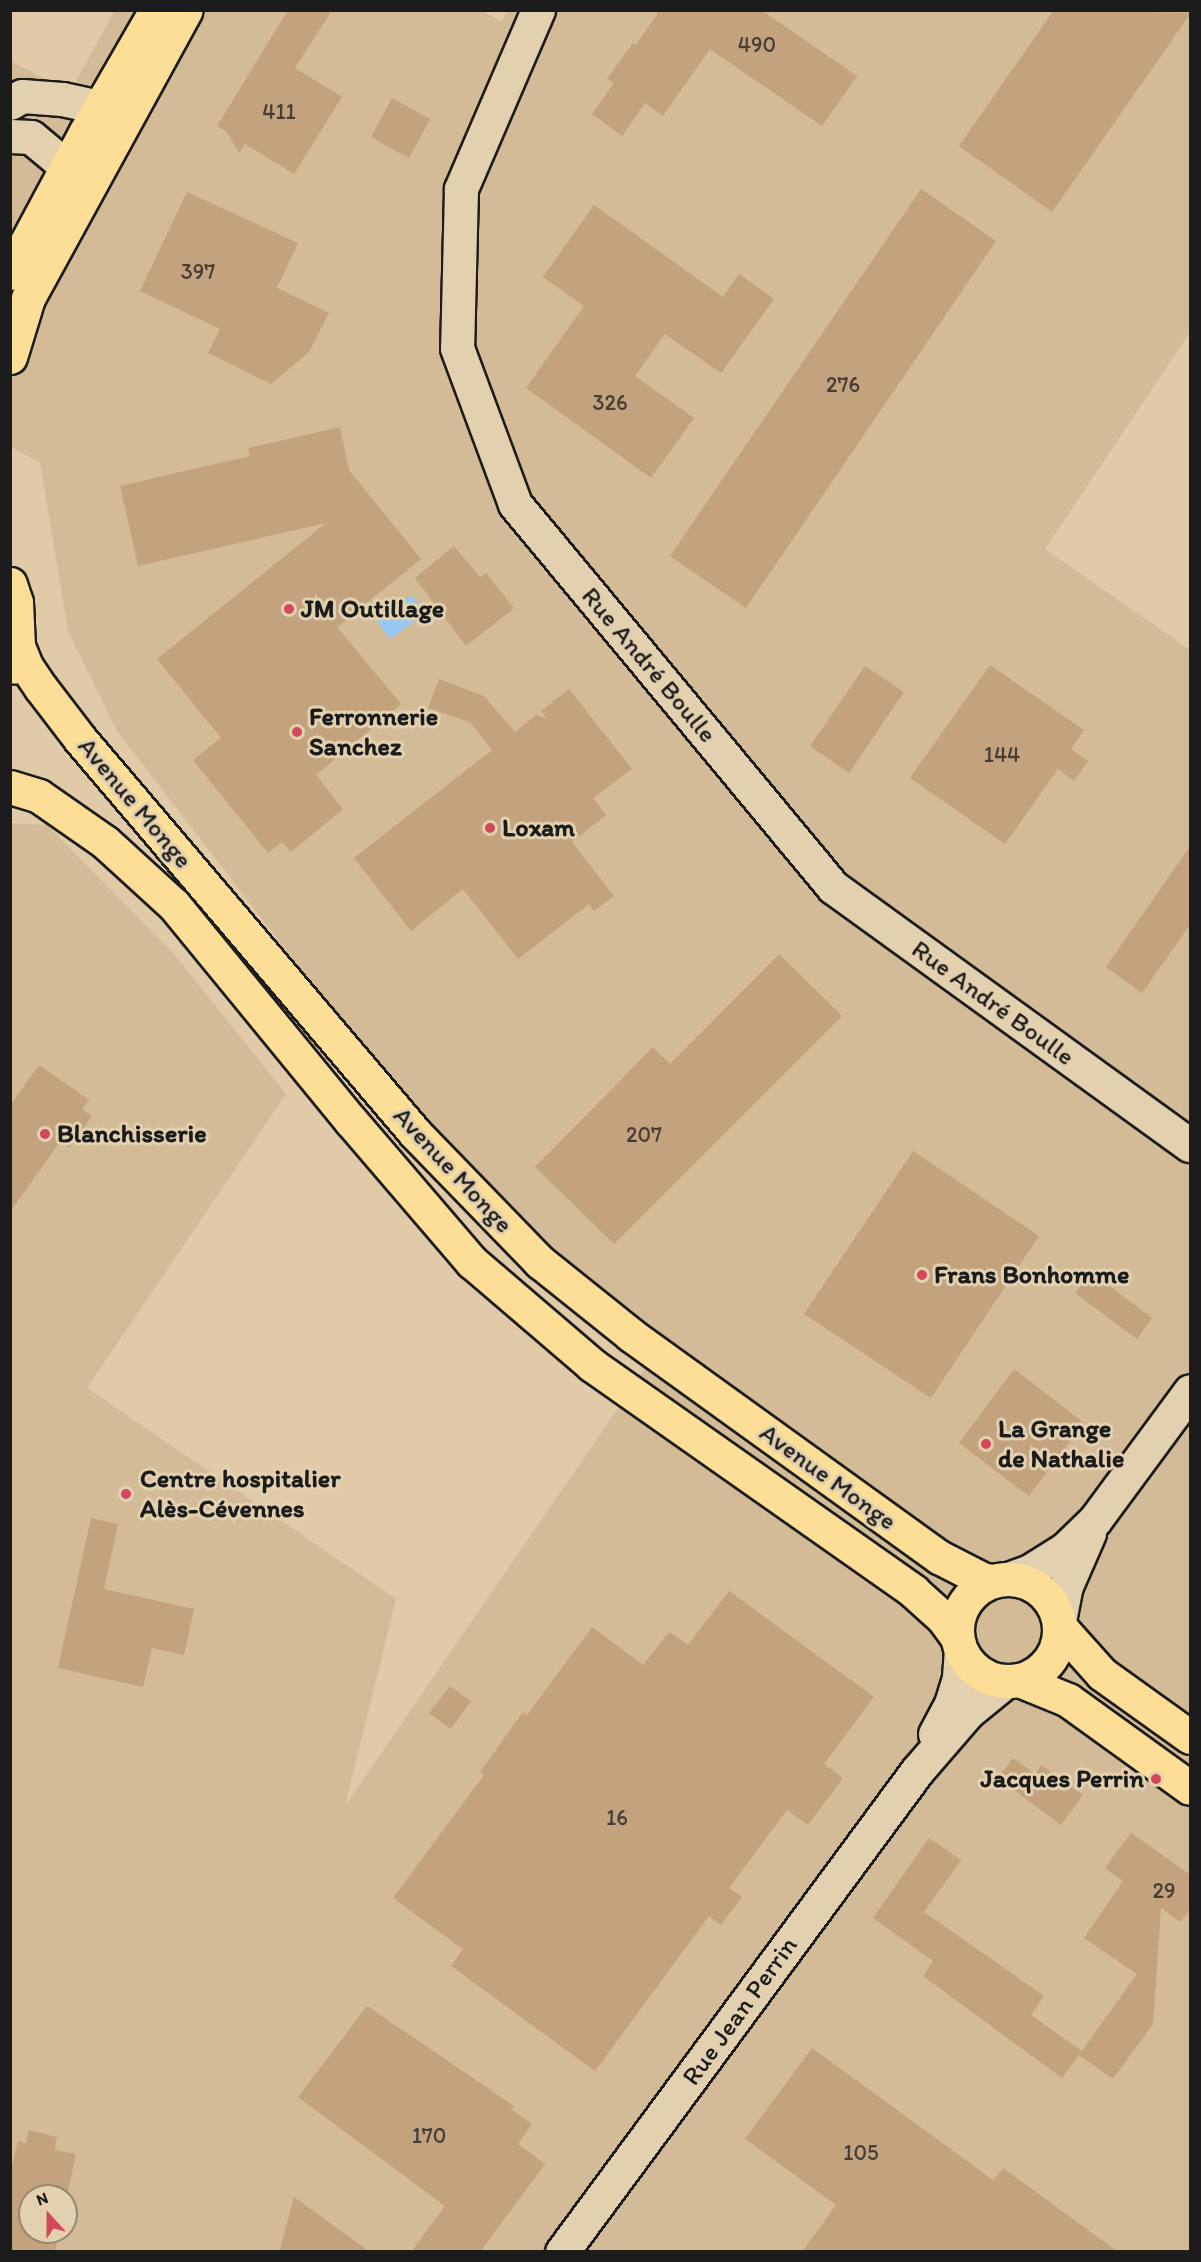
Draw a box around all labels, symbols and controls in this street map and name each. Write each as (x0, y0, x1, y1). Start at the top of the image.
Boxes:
house number: 490 (738, 32, 776, 58)
house number: 411 (262, 99, 296, 125)
house number: 397 (181, 259, 215, 285)
house number: 276 (826, 372, 860, 398)
house number: 326 (592, 390, 628, 416)
street label: Rue André Boulle (575, 581, 723, 749)
place label: JM Outillage (301, 593, 444, 625)
marker: JM Outillage (282, 602, 296, 616)
place label: Ferronnerie Sanchez (309, 701, 438, 762)
marker: Ferronnerie Sanchez (290, 725, 304, 739)
street label: Avenue Monge (71, 731, 199, 875)
house number: 144 (984, 742, 1020, 768)
place label: Loxam (502, 812, 575, 844)
marker: Loxam (483, 821, 497, 835)
street label: Rue André Boulle (905, 933, 1081, 1073)
street label: Avenue Monge (387, 1100, 519, 1240)
place label: Blanchisserie (57, 1118, 207, 1150)
house number: 207 (626, 1122, 662, 1148)
marker: Blanchisserie (38, 1127, 52, 1141)
place label: Frans Bonhomme (934, 1259, 1130, 1291)
marker: Frans Bonhomme (915, 1268, 929, 1282)
place label: La Grange de Nathalie (998, 1413, 1124, 1474)
street label: Avenue Monge (754, 1417, 902, 1537)
marker: La Grange de Nathalie (979, 1437, 993, 1451)
place label: Centre hospitalier Alès-Cévennes (140, 1463, 341, 1524)
marker: Centre hospitalier Alès-Cévennes (117, 1485, 135, 1503)
place label: Jacques Perrin (981, 1763, 1144, 1795)
marker: Jacques Perrin (1149, 1772, 1163, 1786)
house number: 16 (606, 1805, 628, 1831)
house number: 29 (1152, 1878, 1176, 1904)
street label: Rue Jean Perrin (676, 1931, 804, 2091)
house number: 170 (412, 2123, 446, 2149)
house number: 105 (843, 2140, 879, 2166)
north arrow (18, 2184, 78, 2244)
text: N (34, 2188, 51, 2209)

